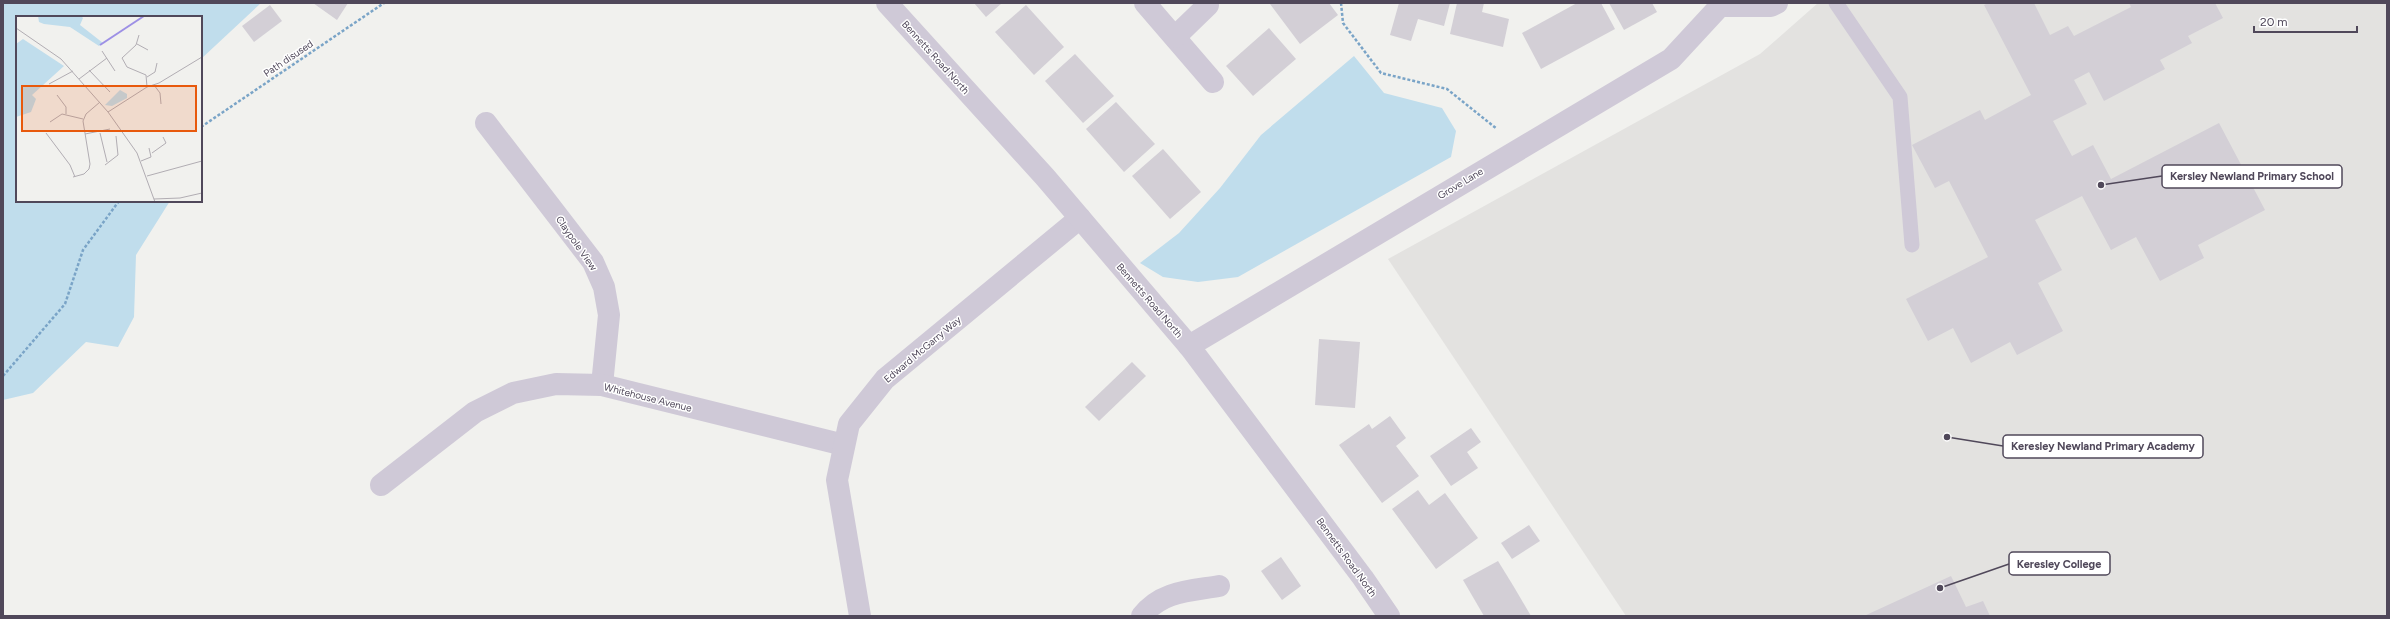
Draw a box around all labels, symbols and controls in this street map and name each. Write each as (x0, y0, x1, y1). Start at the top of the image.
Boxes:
scale bar (2254, 8, 2357, 34)
text: 20 m (2260, 15, 2288, 29)
inset map (16, 16, 202, 202)
street label: Bennetts Road North (899, 18, 972, 97)
street label: Path disused (261, 37, 316, 80)
street label: Grove Lane (1435, 164, 1486, 202)
callout: Kersley Newland Primary School (2162, 165, 2342, 188)
text: Kersley Newland Primary School (2170, 170, 2334, 183)
street label: Claypole View (553, 213, 600, 273)
street label: Bennetts Road North (1114, 260, 1186, 341)
street label: Edward McGarry Way (881, 313, 964, 385)
street label: Whitehouse Avenue (603, 380, 694, 415)
callout: Keresley Newland Primary Academy (2003, 435, 2203, 458)
text: Keresley Newland Primary Academy (2011, 440, 2196, 453)
street label: Bennetts Road North (1314, 515, 1380, 600)
callout: Keresley College (2009, 552, 2110, 575)
text: Keresley College (2017, 558, 2101, 571)

